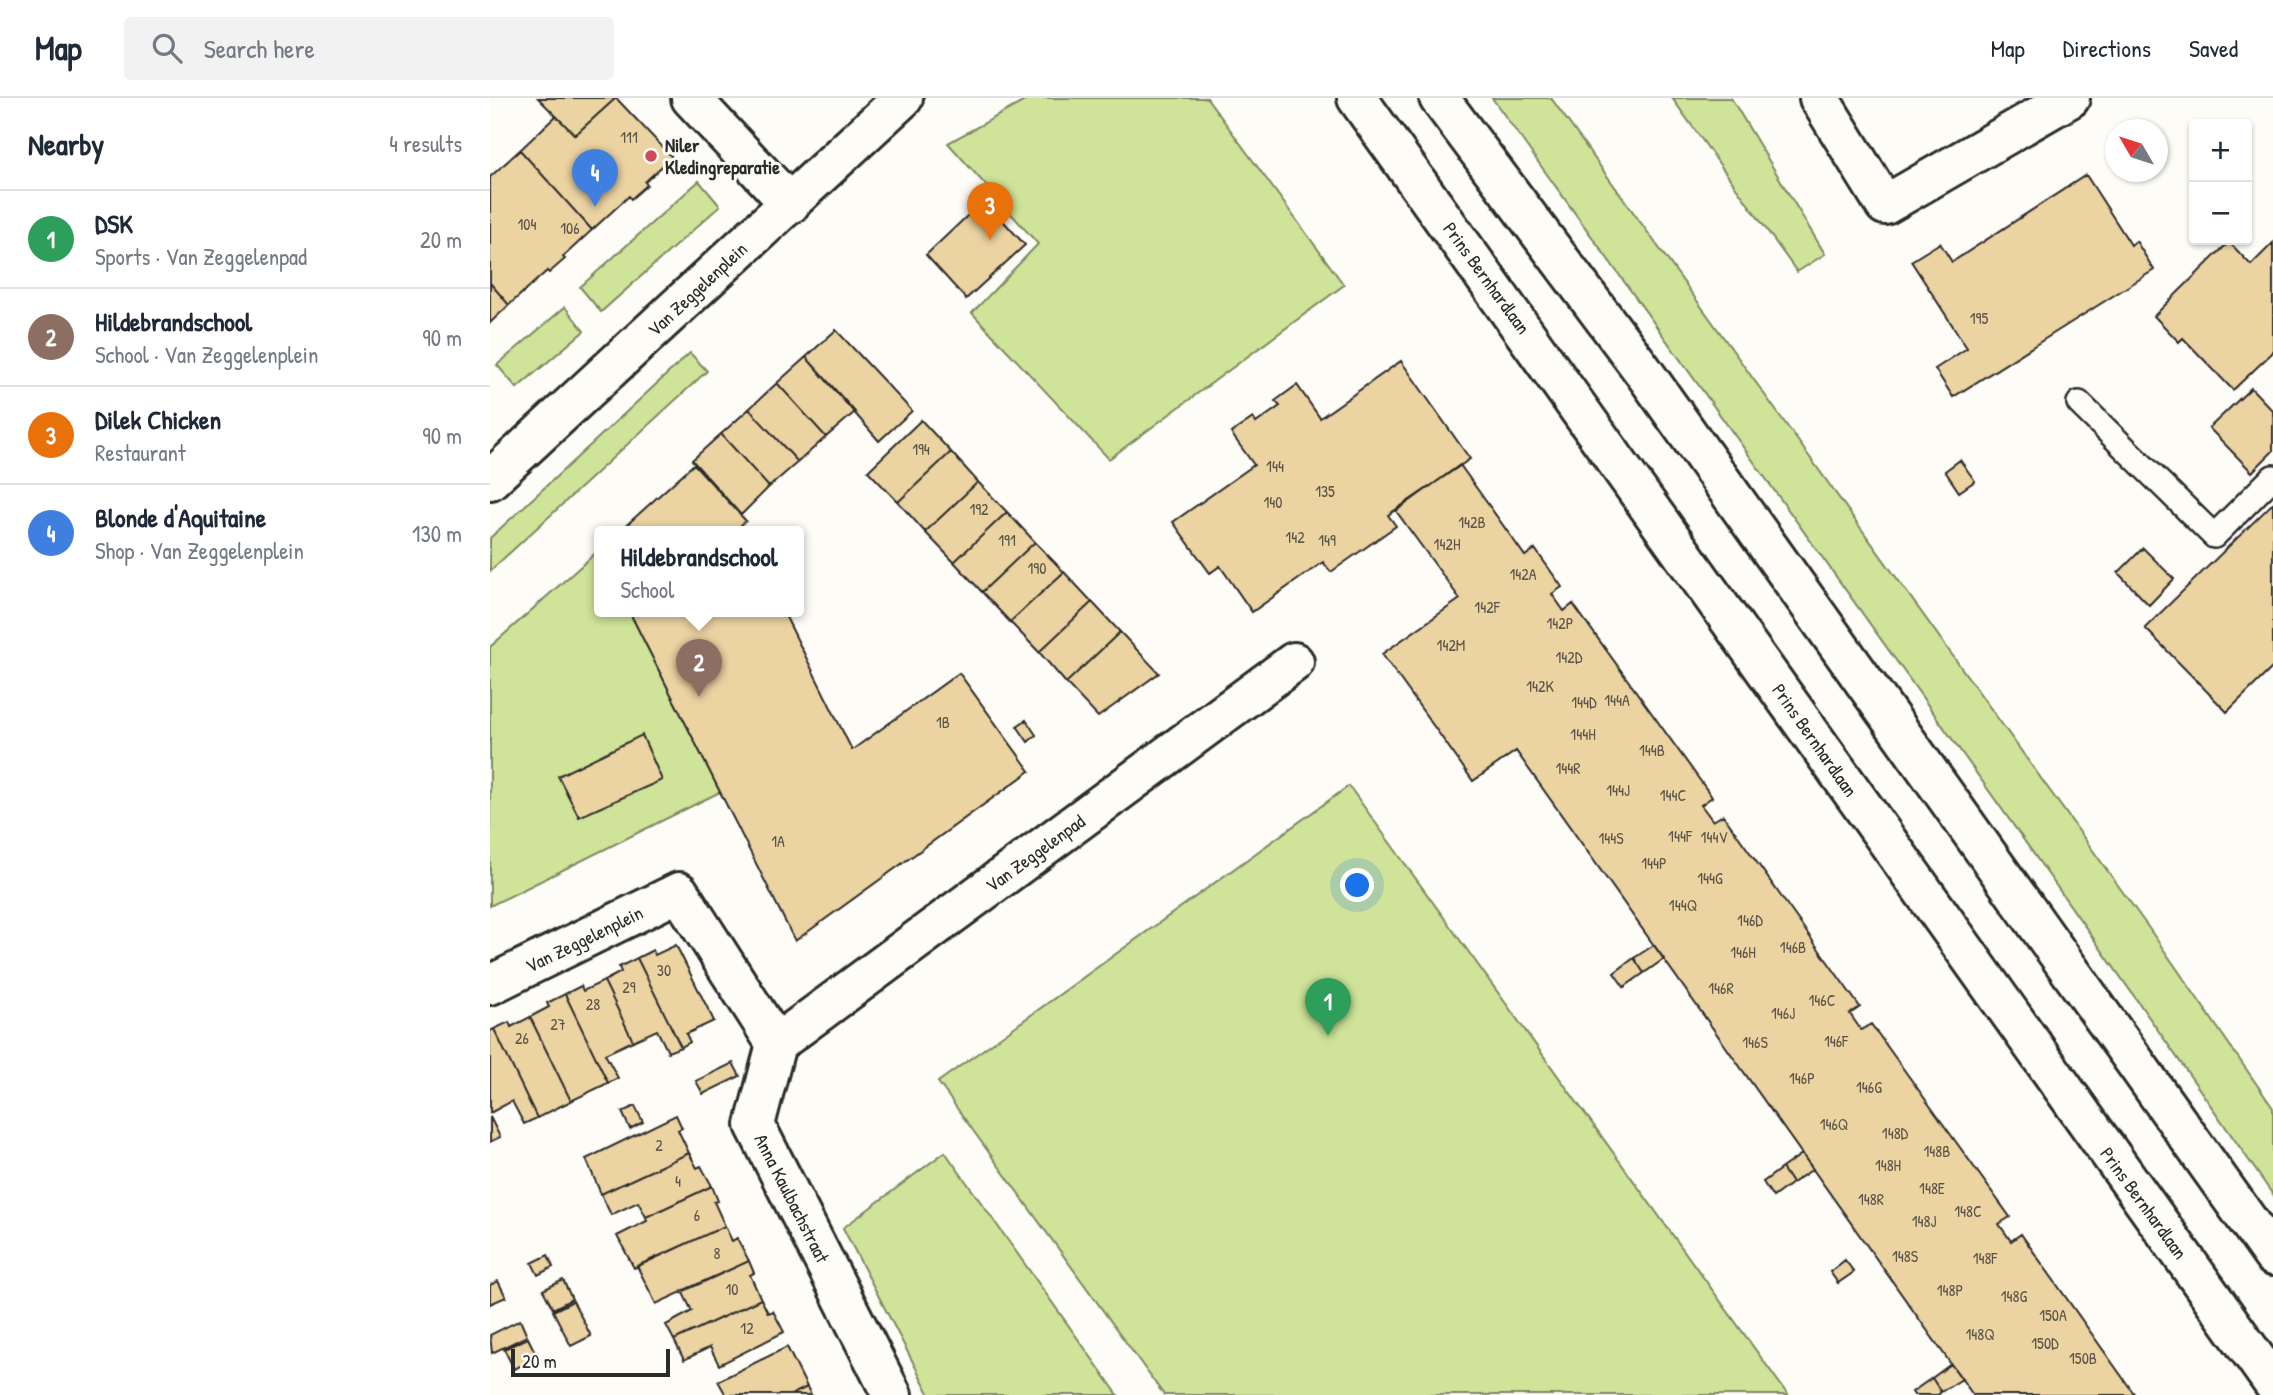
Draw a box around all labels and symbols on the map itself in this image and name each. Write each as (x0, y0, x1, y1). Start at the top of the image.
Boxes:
north arrow (2105, 119, 2168, 182)
house number: 111 (620, 126, 638, 148)
place label: Niler Kledingreparatie (665, 132, 780, 181)
marker: Niler Kledingreparatie (643, 148, 659, 164)
pin: 4 (572, 149, 618, 207)
pin: 3 (967, 182, 1013, 240)
house number: 104 (518, 213, 536, 235)
house number: 106 (560, 217, 580, 239)
street label: Prins Bernhardlaan (1437, 217, 1537, 339)
street label: Van Zeggelenplein (641, 236, 753, 342)
house number: 195 (1970, 307, 1988, 329)
house number: 194 (912, 438, 930, 460)
house number: 144 (1266, 455, 1284, 477)
house number: 135 (1315, 480, 1335, 502)
house number: 140 (1264, 491, 1282, 513)
house number: 192 (969, 498, 989, 520)
house number: 142B (1458, 511, 1486, 533)
house number: 142 (1285, 526, 1305, 548)
house number: 191 (998, 529, 1016, 551)
house number: 149 (1318, 529, 1336, 551)
house number: 142H (1434, 533, 1460, 555)
house number: 190 (1028, 557, 1046, 579)
house number: 142A (1509, 563, 1537, 585)
house number: 142F (1474, 596, 1501, 618)
house number: 142P (1547, 612, 1574, 634)
house number: 142M (1437, 634, 1465, 656)
pin: 2 (676, 639, 722, 697)
house number: 142D (1556, 646, 1583, 668)
house number: 142K (1526, 675, 1554, 697)
street label: Prins Bernhardlaan (1766, 678, 1864, 802)
house number: 144A (1604, 689, 1630, 711)
house number: 144D (1571, 691, 1597, 713)
house number: 1B (936, 711, 950, 733)
house number: 144H (1570, 723, 1596, 745)
house number: 144B (1639, 739, 1665, 761)
house number: 144R (1555, 757, 1581, 779)
house number: 144J (1606, 779, 1630, 801)
house number: 144C (1660, 784, 1687, 806)
street label: Van Zeggelenpad (980, 808, 1090, 898)
house number: 144F (1668, 825, 1693, 847)
house number: 144V (1701, 826, 1727, 848)
house number: 144S (1598, 827, 1624, 849)
house number: 1A (771, 830, 785, 852)
house number: 144P (1641, 852, 1667, 874)
house number: 144G (1697, 867, 1723, 889)
your location (1340, 868, 1374, 902)
house number: 144Q (1669, 894, 1697, 916)
street label: Van Zeggelenplein (521, 899, 647, 979)
house number: 146D (1737, 909, 1763, 931)
house number: 146B (1780, 936, 1806, 958)
house number: 146H (1730, 941, 1756, 963)
house number: 30 (657, 959, 671, 981)
house number: 29 (622, 976, 636, 998)
house number: 146R (1708, 977, 1734, 999)
pin: 1 (1305, 978, 1351, 1036)
house number: 146C (1809, 989, 1836, 1011)
house number: 28 (586, 993, 600, 1015)
house number: 146J (1771, 1002, 1795, 1024)
house number: 27 (550, 1013, 566, 1035)
house number: 26 (515, 1027, 529, 1049)
house number: 146F (1824, 1030, 1849, 1052)
house number: 146S (1742, 1031, 1768, 1053)
house number: 146P (1789, 1067, 1815, 1089)
house number: 146G (1856, 1076, 1882, 1098)
house number: 146Q (1820, 1113, 1848, 1135)
house number: 148D (1882, 1122, 1909, 1144)
street label: Anna Kaulbachstraat (748, 1129, 836, 1267)
house number: 2 (655, 1134, 663, 1156)
house number: 148B (1924, 1140, 1950, 1162)
street label: Prins Bernhardlaan (2094, 1142, 2194, 1264)
house number: 148H (1875, 1154, 1901, 1176)
house number: 4 (675, 1170, 681, 1192)
house number: 148E (1919, 1177, 1945, 1199)
house number: 148R (1858, 1188, 1884, 1210)
house number: 148C (1954, 1200, 1982, 1222)
house number: 6 (694, 1204, 700, 1226)
house number: 148J (1912, 1210, 1936, 1232)
house number: 8 (714, 1242, 721, 1264)
house number: 148S (1892, 1245, 1919, 1267)
house number: 148F (1973, 1247, 1998, 1269)
house number: 10 (726, 1278, 738, 1300)
house number: 148P (1937, 1279, 1963, 1301)
house number: 148G (2001, 1285, 2028, 1307)
house number: 150A (2039, 1304, 2067, 1326)
house number: 12 (740, 1317, 754, 1339)
house number: 148Q (1965, 1323, 1995, 1345)
house number: 150D (2031, 1332, 2059, 1354)
scale bar (511, 1346, 670, 1378)
house number: 150B (2069, 1347, 2097, 1369)

